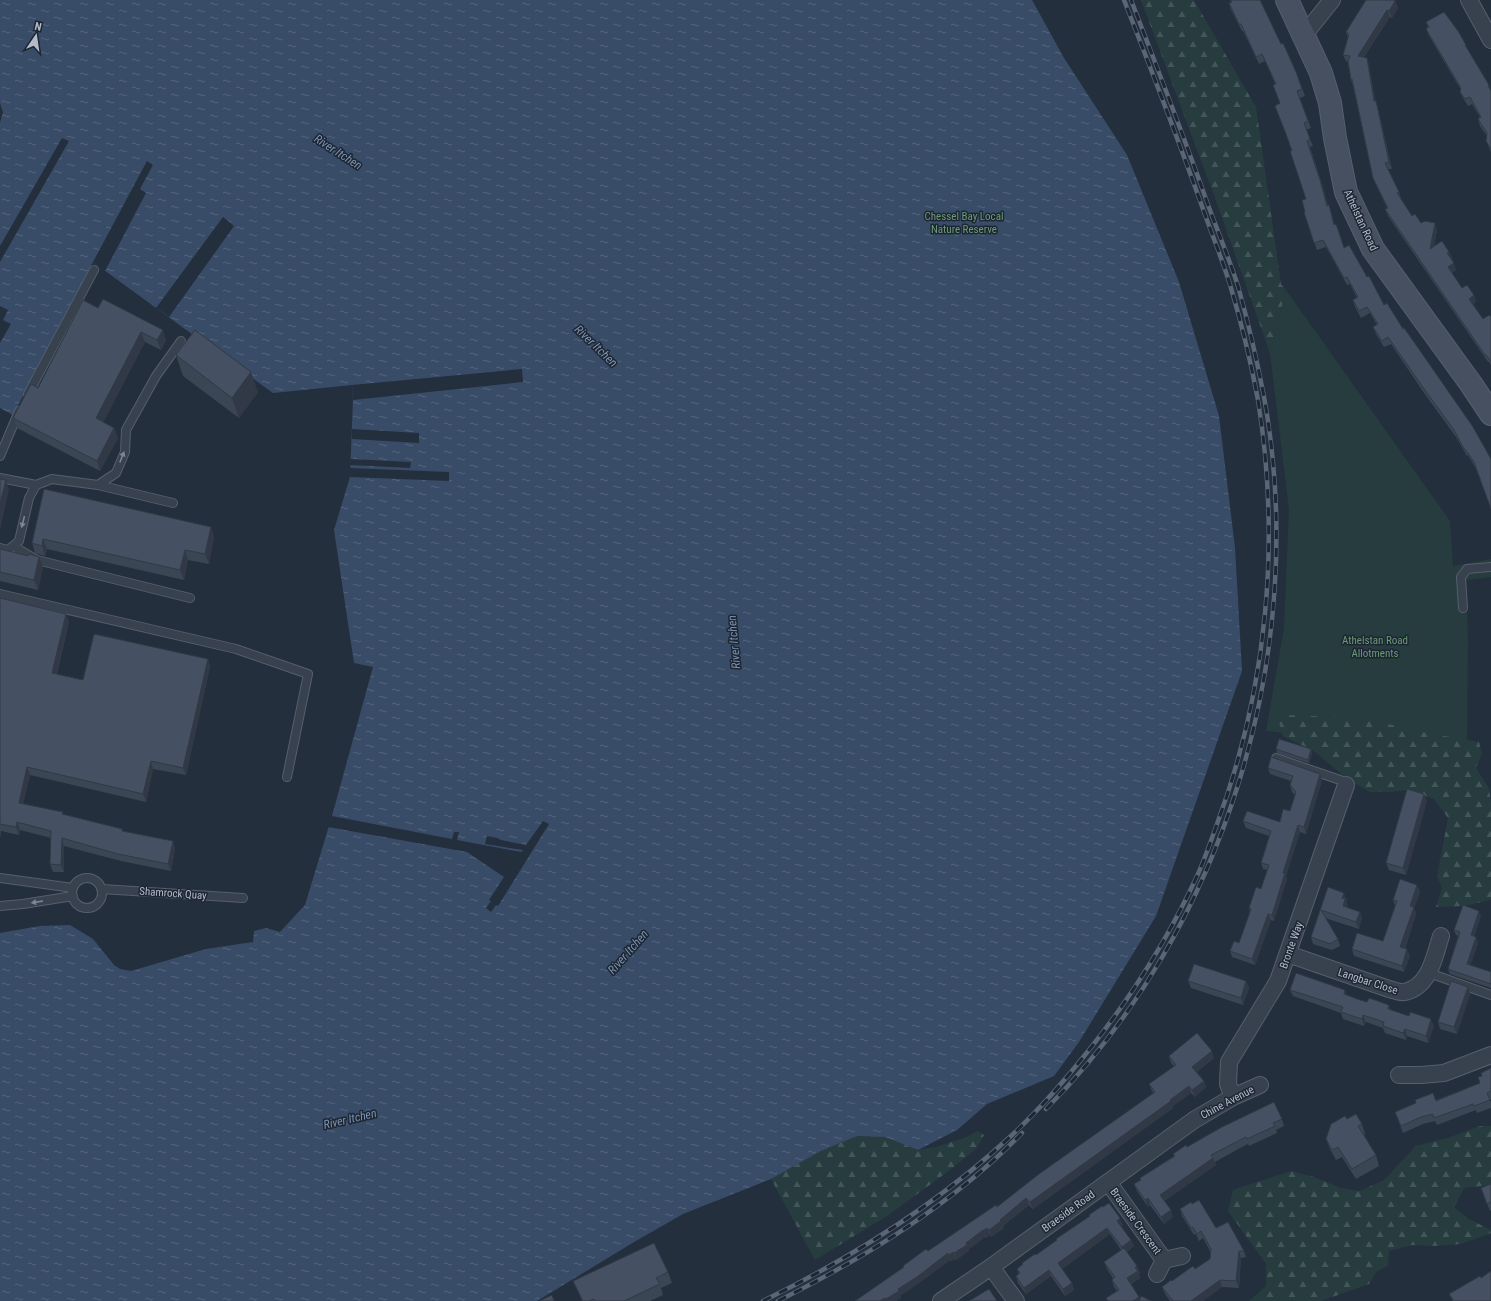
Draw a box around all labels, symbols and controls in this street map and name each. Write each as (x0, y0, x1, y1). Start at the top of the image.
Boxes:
north arrow (16, 16, 56, 56)
text: N (33, 20, 43, 34)
water label: River Itchen (312, 131, 365, 173)
street label: Athelstan Road (1341, 188, 1380, 253)
park label: Chessel Bay Local Nature Reserve (925, 210, 1003, 236)
water label: River Itchen (572, 322, 621, 370)
one-way arrow (120, 451, 126, 463)
one-way arrow (20, 516, 26, 528)
water label: River Itchen (725, 614, 743, 669)
park label: Athelstan Road Allotments (1342, 634, 1408, 660)
street label: Shamrock Quay (139, 885, 208, 902)
one-way arrow (30, 899, 43, 905)
street label: Bronte Way (1277, 920, 1306, 970)
water label: River Itchen (605, 927, 651, 977)
street label: Langbar Close (1336, 966, 1399, 997)
street label: Chine Avenue (1198, 1083, 1256, 1122)
water label: River Itchen (322, 1106, 378, 1132)
street label: Braeside Crescent (1107, 1186, 1164, 1257)
street label: Braeside Road (1039, 1188, 1097, 1235)

